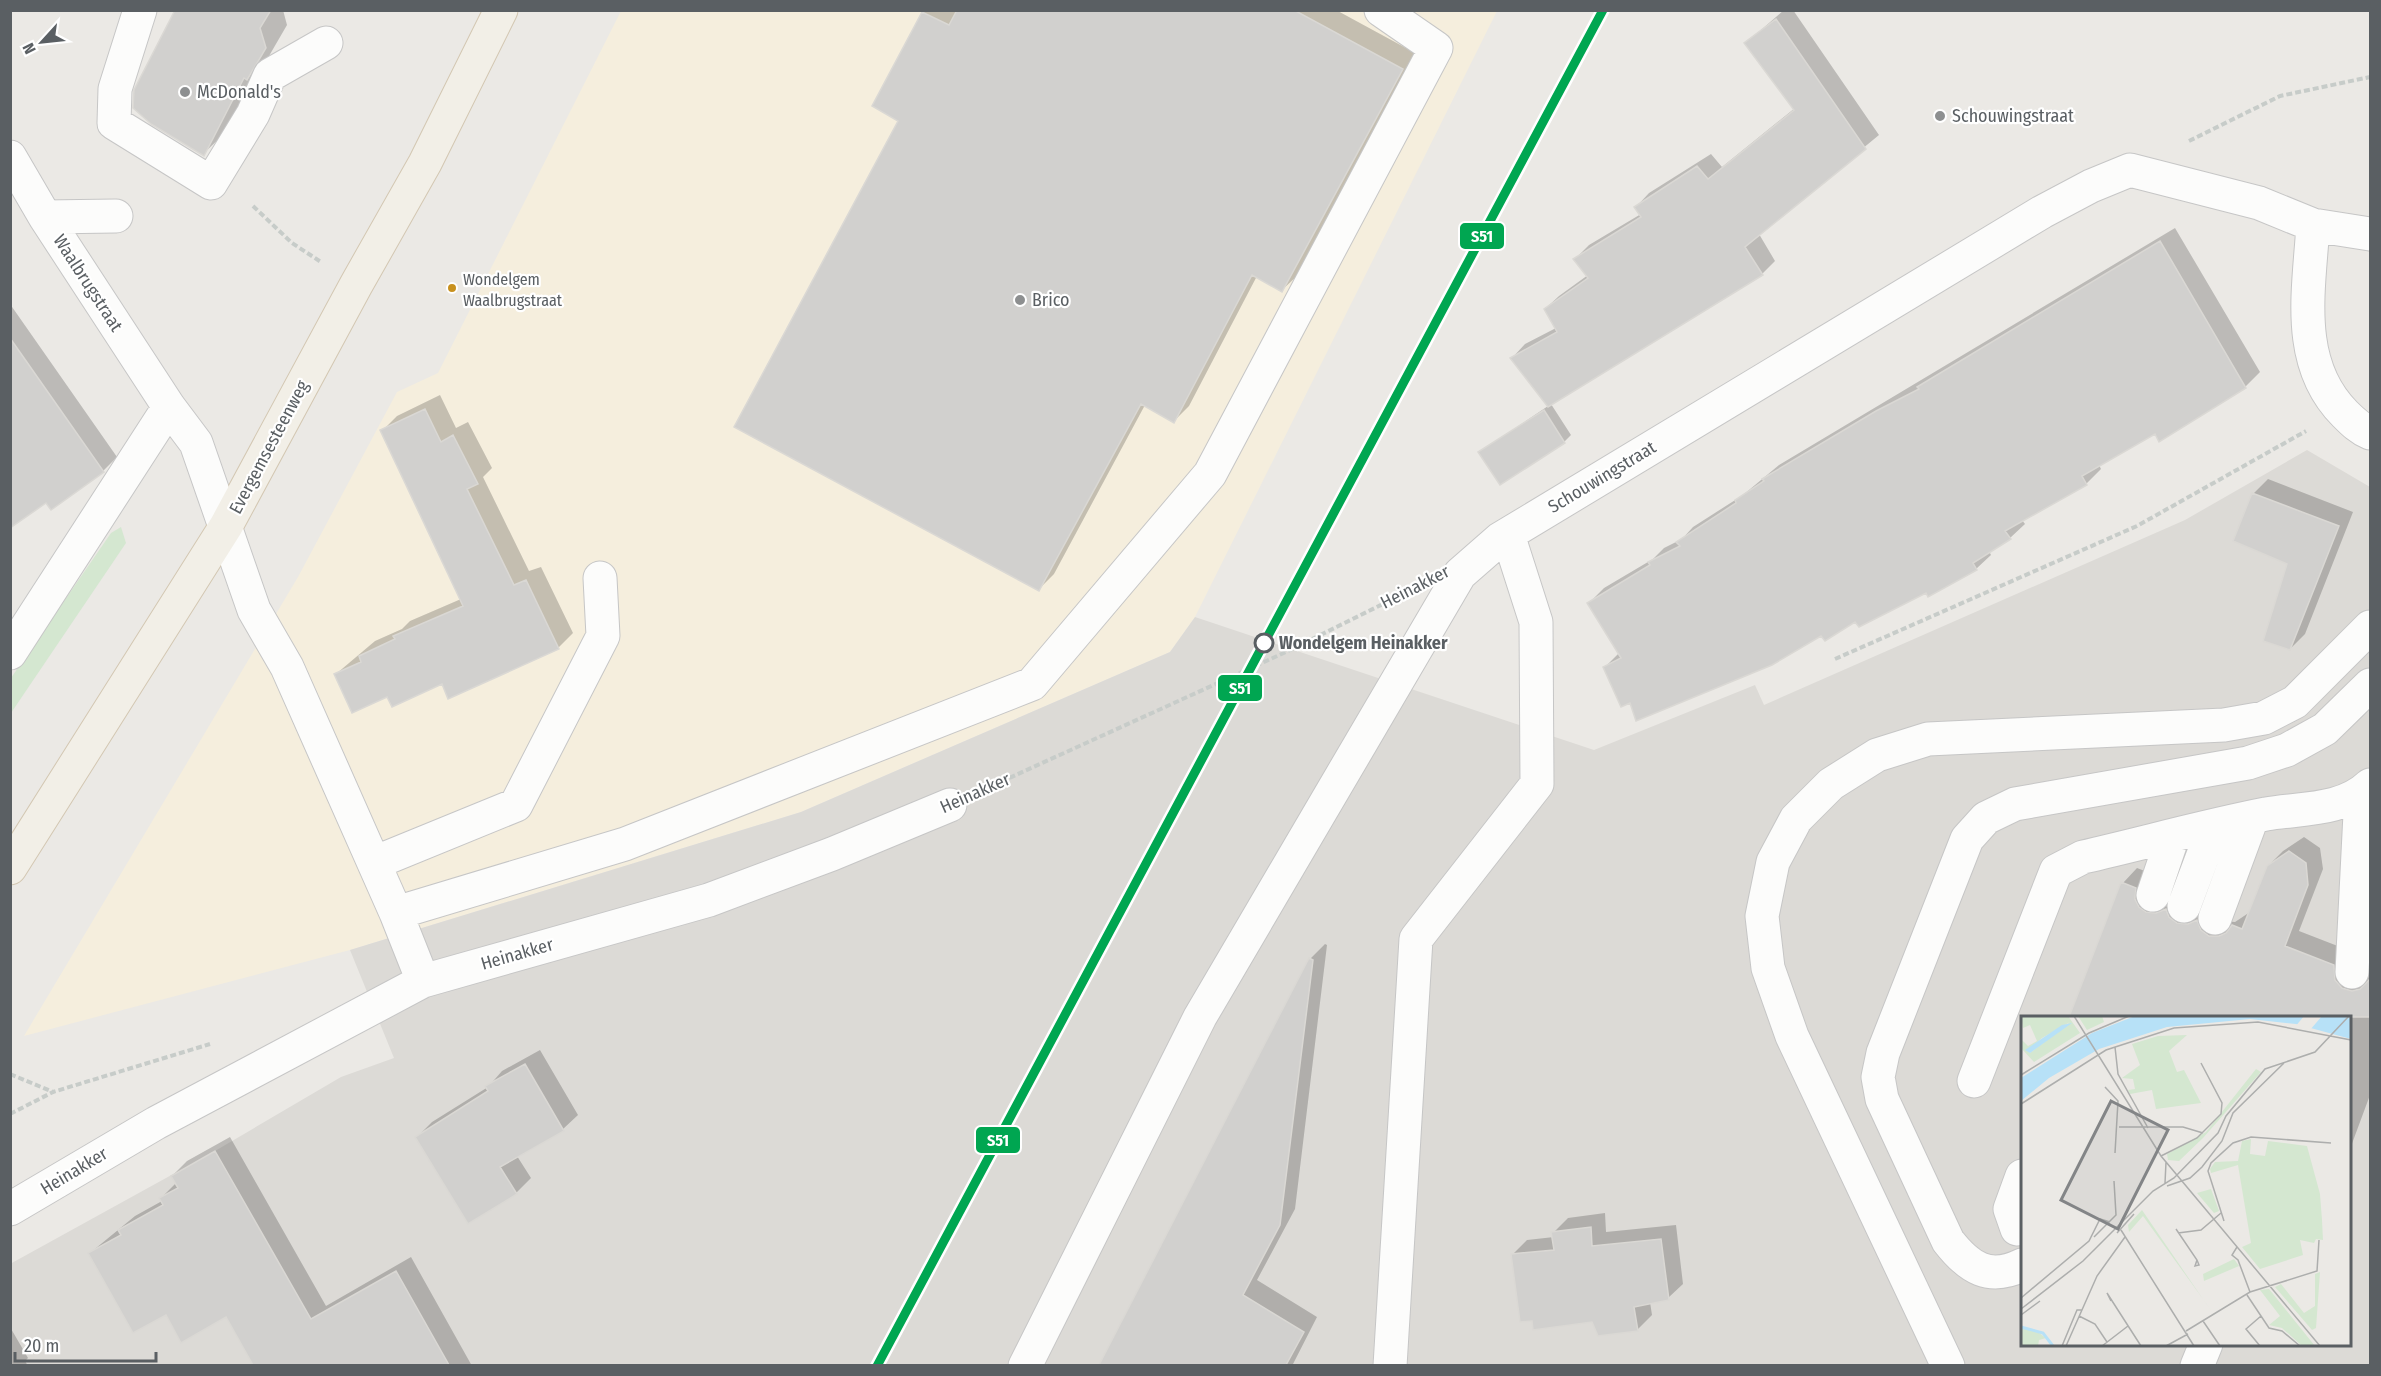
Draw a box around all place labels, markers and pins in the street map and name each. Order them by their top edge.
place label: McDonald's [197,81,281,103]
marker: McDonald's [178,85,192,99]
place label: Schouwingstraat [1952,105,2074,127]
marker: Schouwingstraat [1933,109,1947,123]
place label: Wondelgem Waalbrugstraat [463,270,563,310]
marker: Wondelgem Waalbrugstraat [446,282,458,294]
place label: Brico [1032,289,1070,311]
marker: Brico [1013,293,1027,307]
place label: Wondelgem Heinakker [1279,632,1448,654]
marker: Wondelgem Heinakker [1254,633,1274,653]

